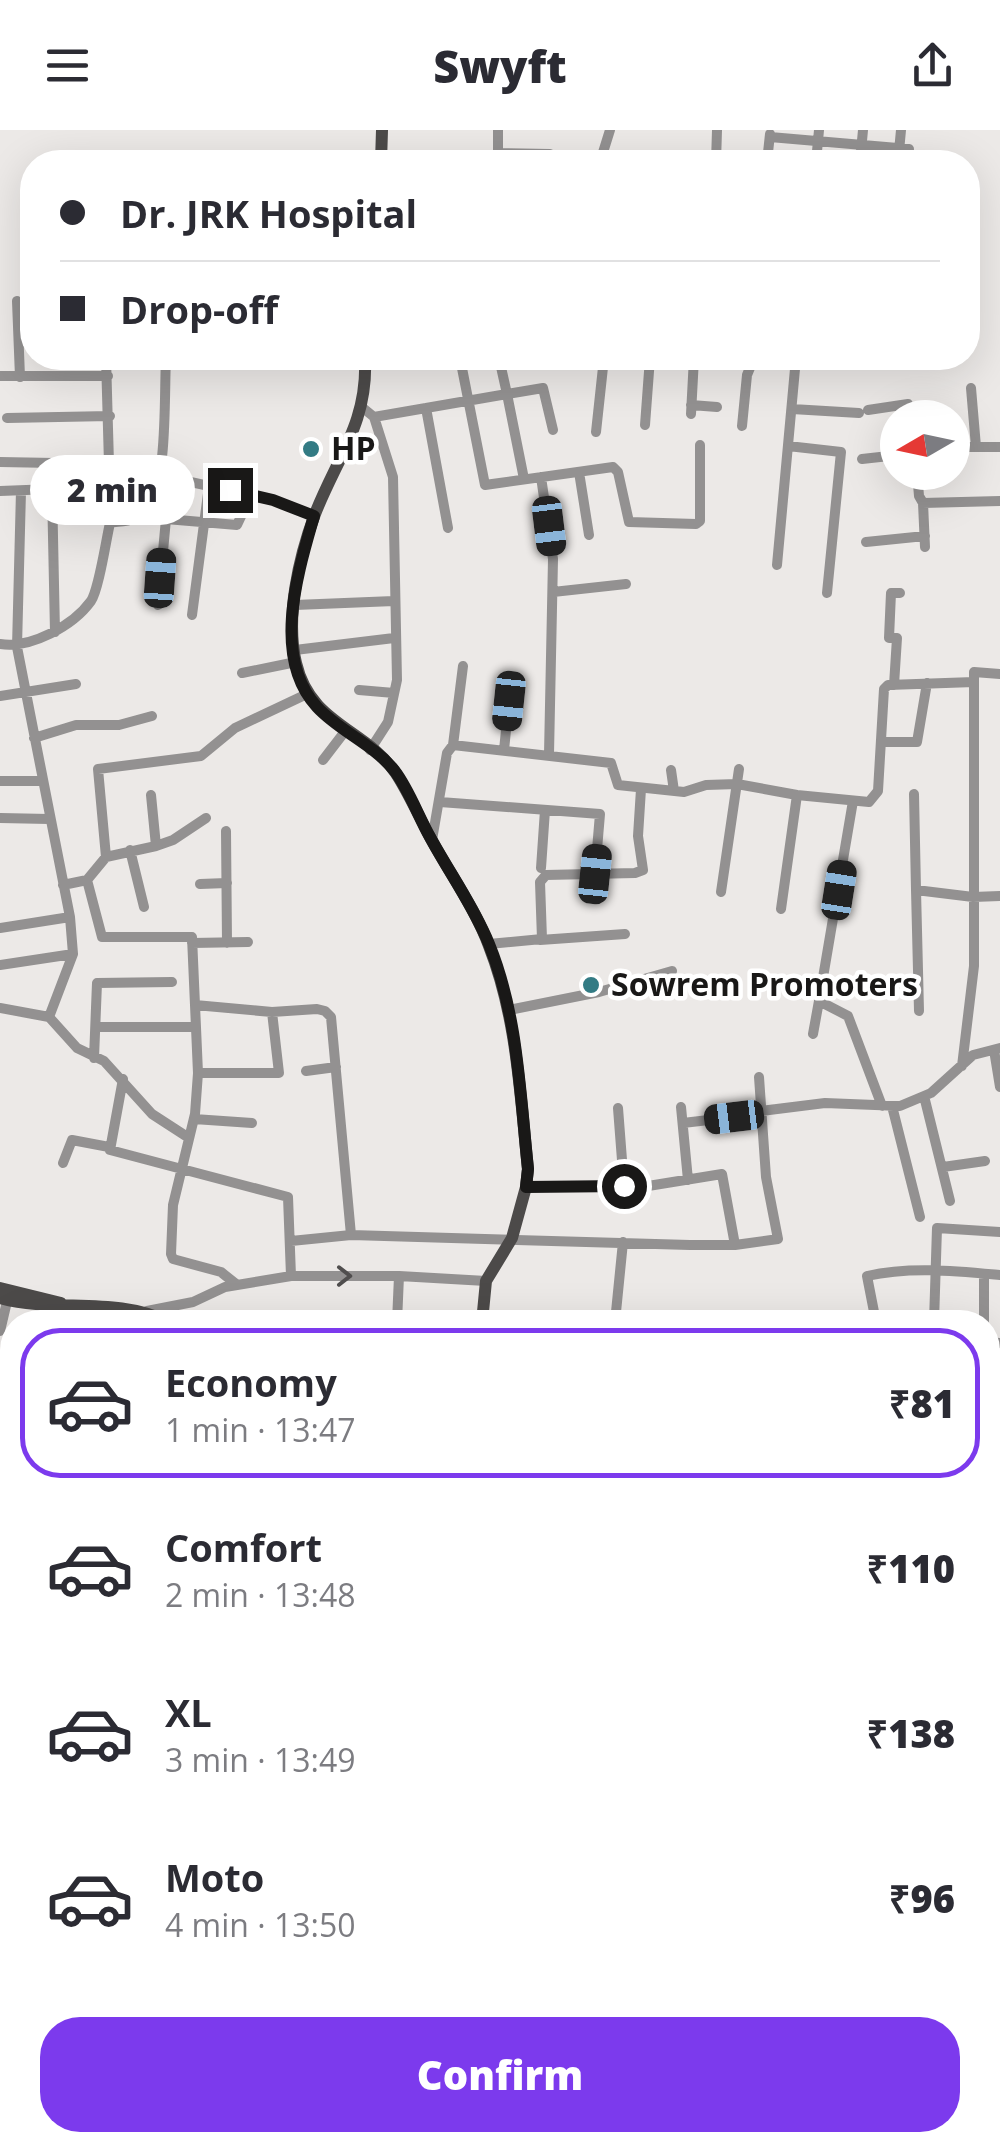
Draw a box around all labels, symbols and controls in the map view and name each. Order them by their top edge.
text: Swyft [433,35,567,96]
icon: menu [40,38,95,93]
icon: share [905,38,960,93]
text: Dr. JRK Hospital [120,187,417,239]
text: Drop-off [120,283,278,335]
north arrow [880,400,970,490]
map controls [880,400,970,490]
place label: HP [331,426,376,469]
marker: HP [300,438,322,460]
callout: 2 min [30,455,195,525]
text: 2 min [67,468,158,511]
route end [208,468,253,513]
car [530,494,568,558]
car [143,547,177,609]
car [491,670,527,732]
car [577,843,613,905]
car [819,858,859,922]
place label: Sowrem Promoters [611,962,918,1005]
marker: Sowrem Promoters [580,974,602,996]
car [702,1098,766,1136]
route start [602,1164,647,1209]
one-way arrow [338,1265,353,1287]
text: Economy [165,1356,337,1408]
icon: car [45,1358,135,1448]
text: ₹81 [889,1377,955,1429]
text: 1 min · 13:47 [165,1408,356,1451]
text: Comfort [165,1521,322,1573]
icon: car [45,1523,135,1613]
text: ₹110 [866,1542,955,1594]
text: 2 min · 13:48 [165,1573,356,1616]
text: XL [165,1686,212,1738]
icon: car [45,1688,135,1778]
text: ₹138 [866,1707,955,1759]
text: 3 min · 13:49 [165,1738,356,1781]
text: Moto [165,1851,264,1903]
icon: car [45,1853,135,1943]
text: ₹96 [889,1872,955,1924]
text: 4 min · 13:50 [165,1903,356,1946]
button: Confirm [40,2017,960,2132]

